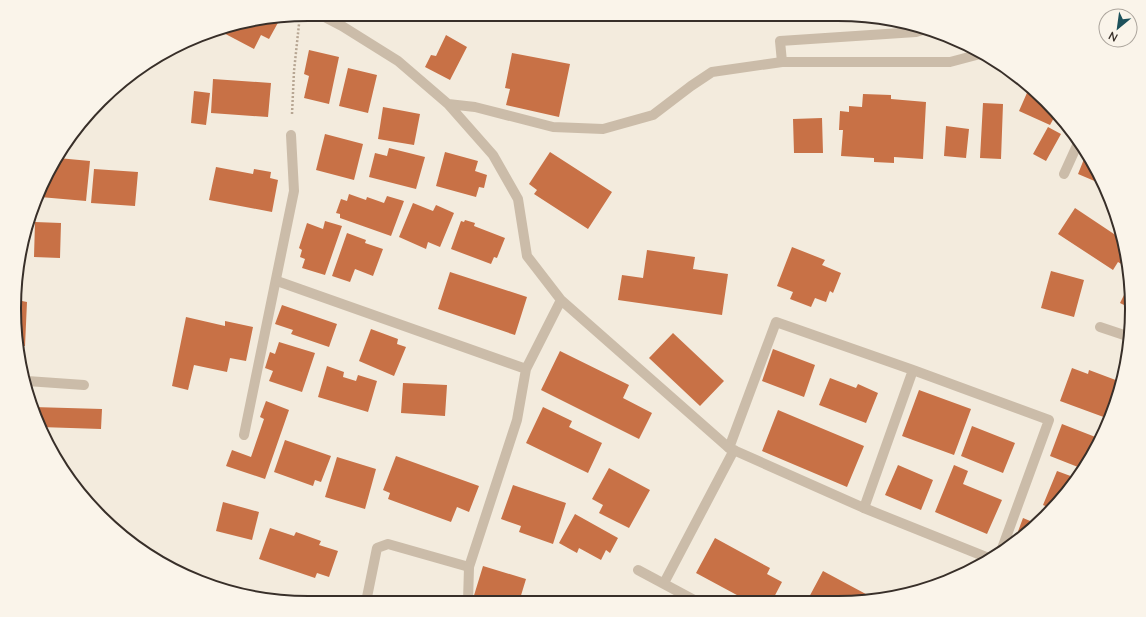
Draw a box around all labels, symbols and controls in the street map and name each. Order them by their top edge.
north arrow [1098,8,1138,48]
text: N [1106,29,1120,45]

